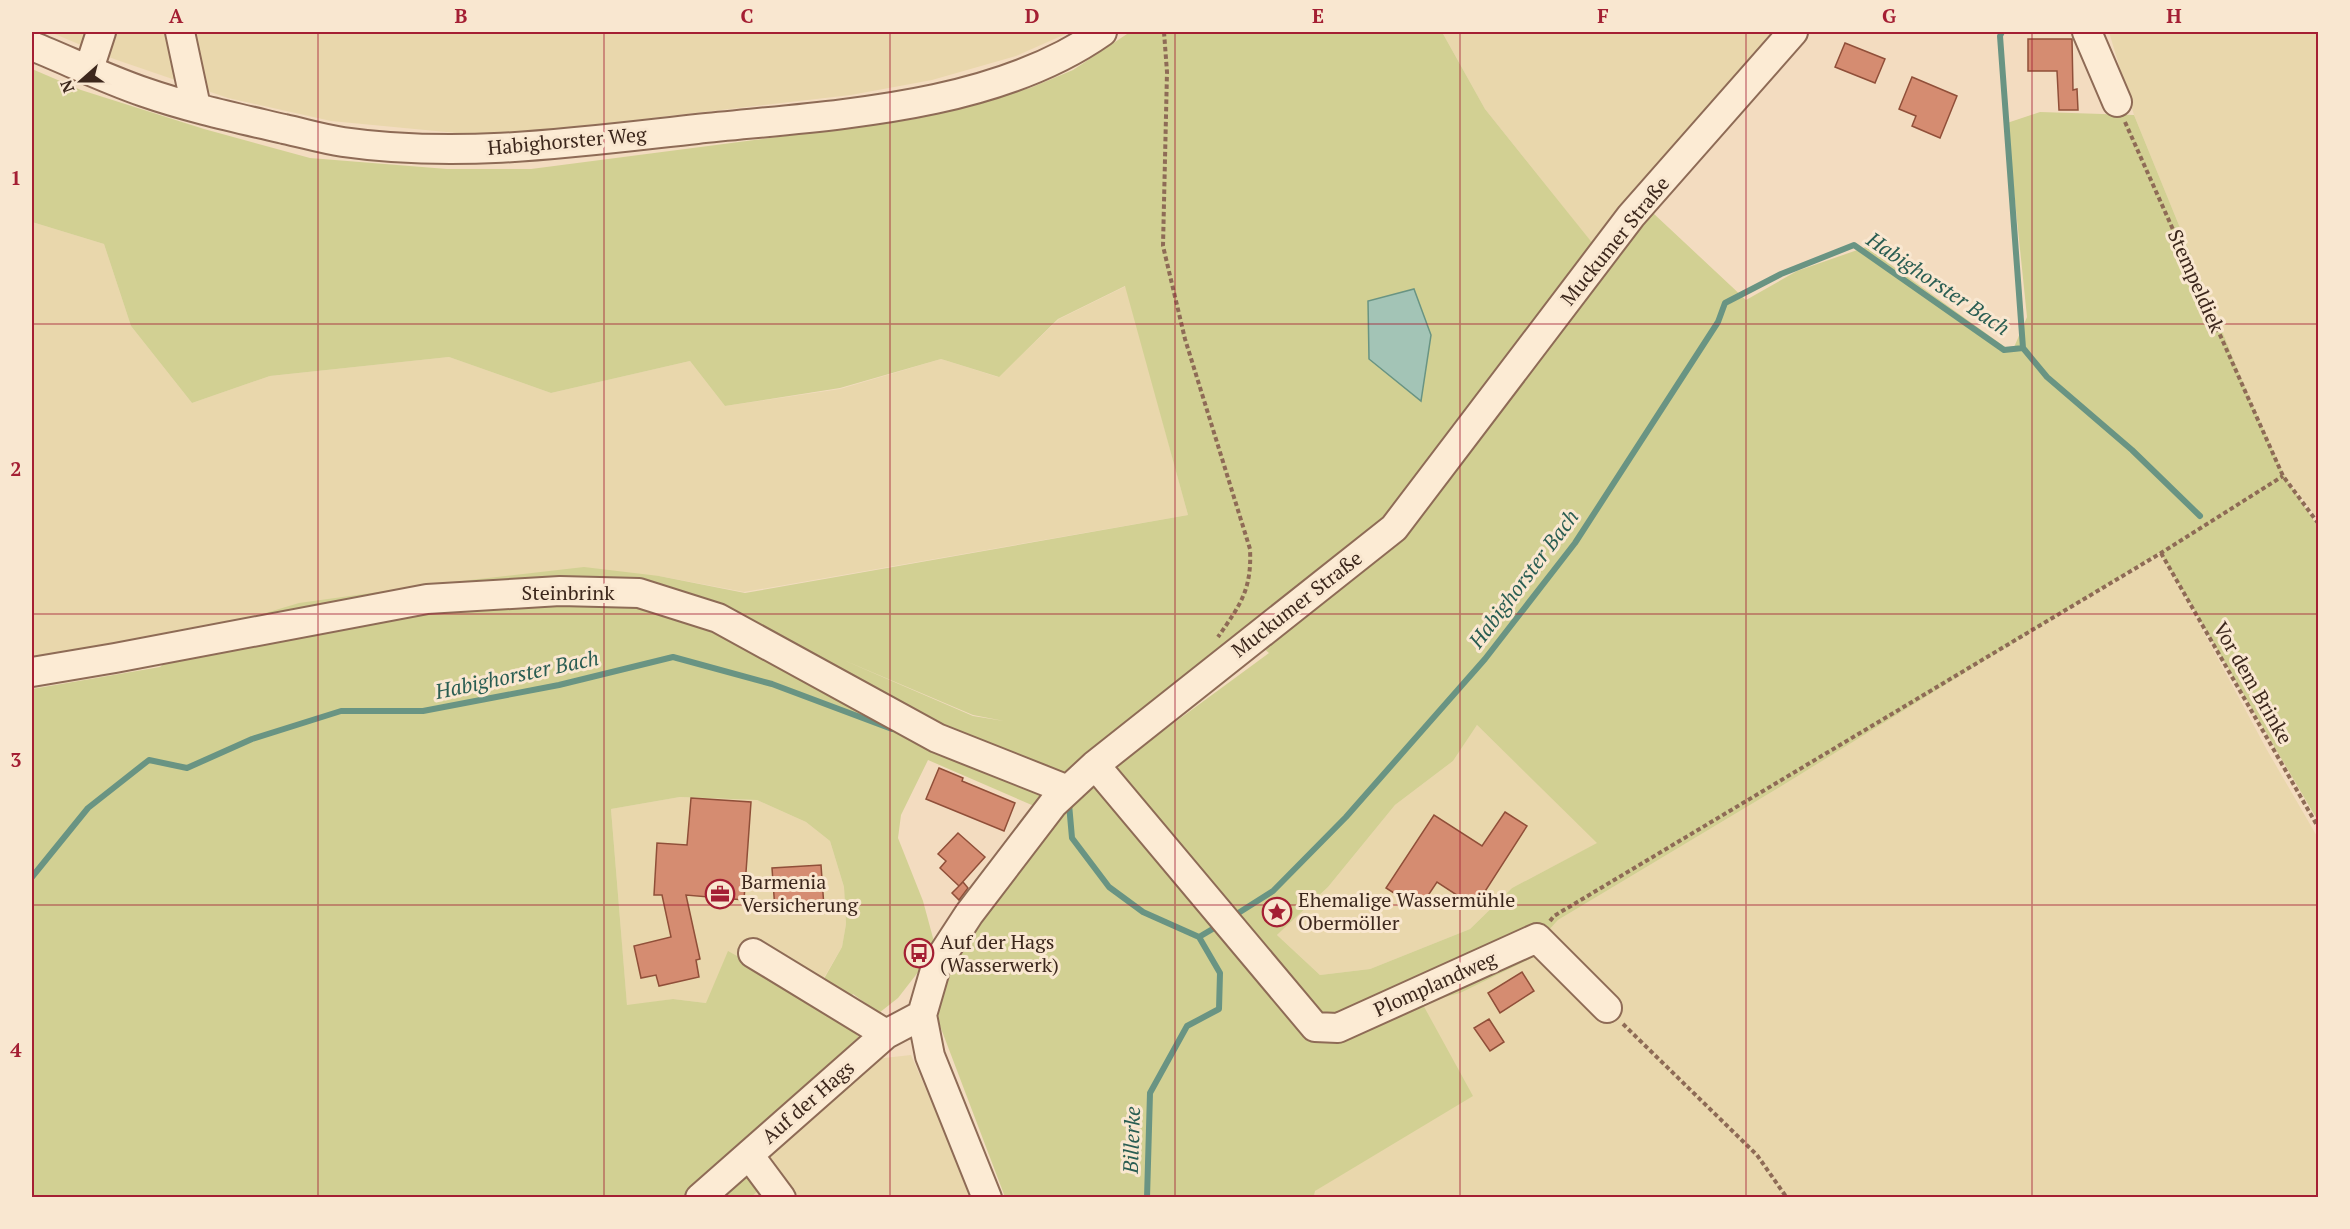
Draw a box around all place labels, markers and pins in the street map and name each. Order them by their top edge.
place label: Barmenia Versicherung [741,868,858,918]
office icon: Barmenia Versicherung [704,878,736,910]
place label: Ehemalige Wassermühle Obermöller [1298,886,1515,936]
place icon: Ehemalige Wassermühle Obermöller [1261,896,1293,928]
place label: Auf der Hags (Wasserwerk) [940,928,1059,978]
bus stop icon: Auf der Hags (Wasserwerk) [903,937,935,969]

